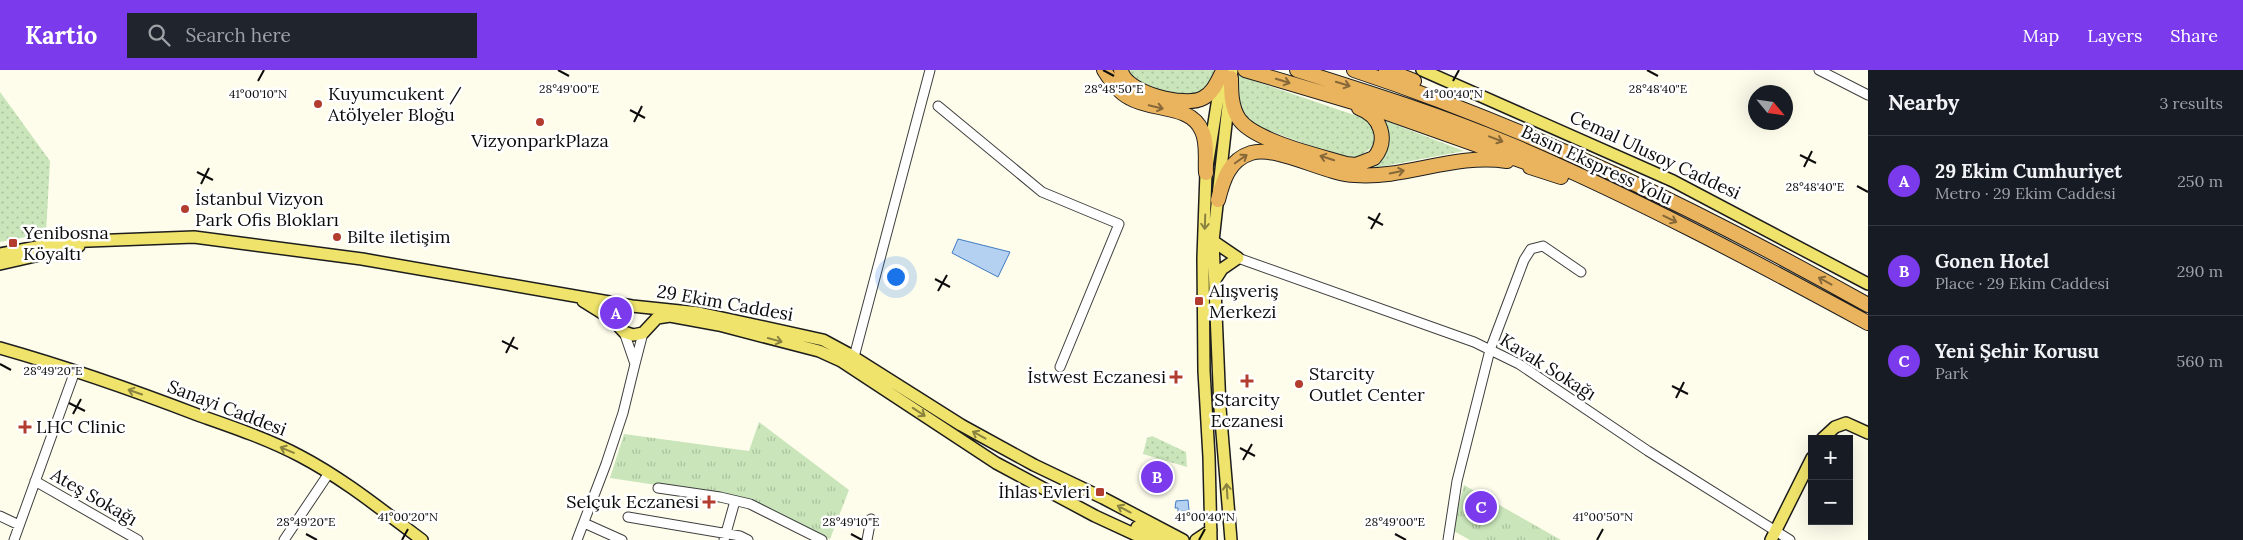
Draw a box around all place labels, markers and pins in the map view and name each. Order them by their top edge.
place label: Kuyumcukent / Atölyeler Bloğu [327,82,462,126]
marker: Kuyumcukent / Atölyeler Bloğu [312,98,324,110]
marker: VizyonparkPlaza [534,116,546,128]
place label: VizyonparkPlaza [470,129,609,152]
place label: İstanbul Vizyon Park Ofis Blokları [195,187,339,231]
marker: İstanbul Vizyon Park Ofis Blokları [179,203,191,215]
place label: Yenibosna Köyaltı [22,221,109,265]
place label: Bilte iletişim [347,225,451,248]
marker: Bilte iletişim [331,231,343,243]
marker: Yenibosna Köyaltı [7,237,19,249]
place label: Alışveriş Merkezi [1208,279,1279,323]
pin: A [600,294,632,332]
marker: Alışveriş Merkezi [1193,295,1205,307]
place label: Starcity Outlet Center [1309,362,1425,406]
place label: İstwest Eczanesi [1027,365,1166,388]
marker: İstwest Eczanesi [1170,371,1182,383]
marker: Starcity Eczanesi [1241,375,1253,387]
marker: Starcity Outlet Center [1293,378,1305,390]
place label: Starcity Eczanesi [1210,388,1284,432]
place label: LHC Clinic [36,415,126,438]
marker: LHC Clinic [18,420,32,434]
pin: B [1141,458,1173,496]
place label: İhlas Evleri [998,480,1090,503]
marker: İhlas Evleri [1094,486,1106,498]
pin: C [1465,488,1497,526]
place label: Selçuk Eczanesi [566,490,699,513]
marker: Selçuk Eczanesi [703,496,715,508]

